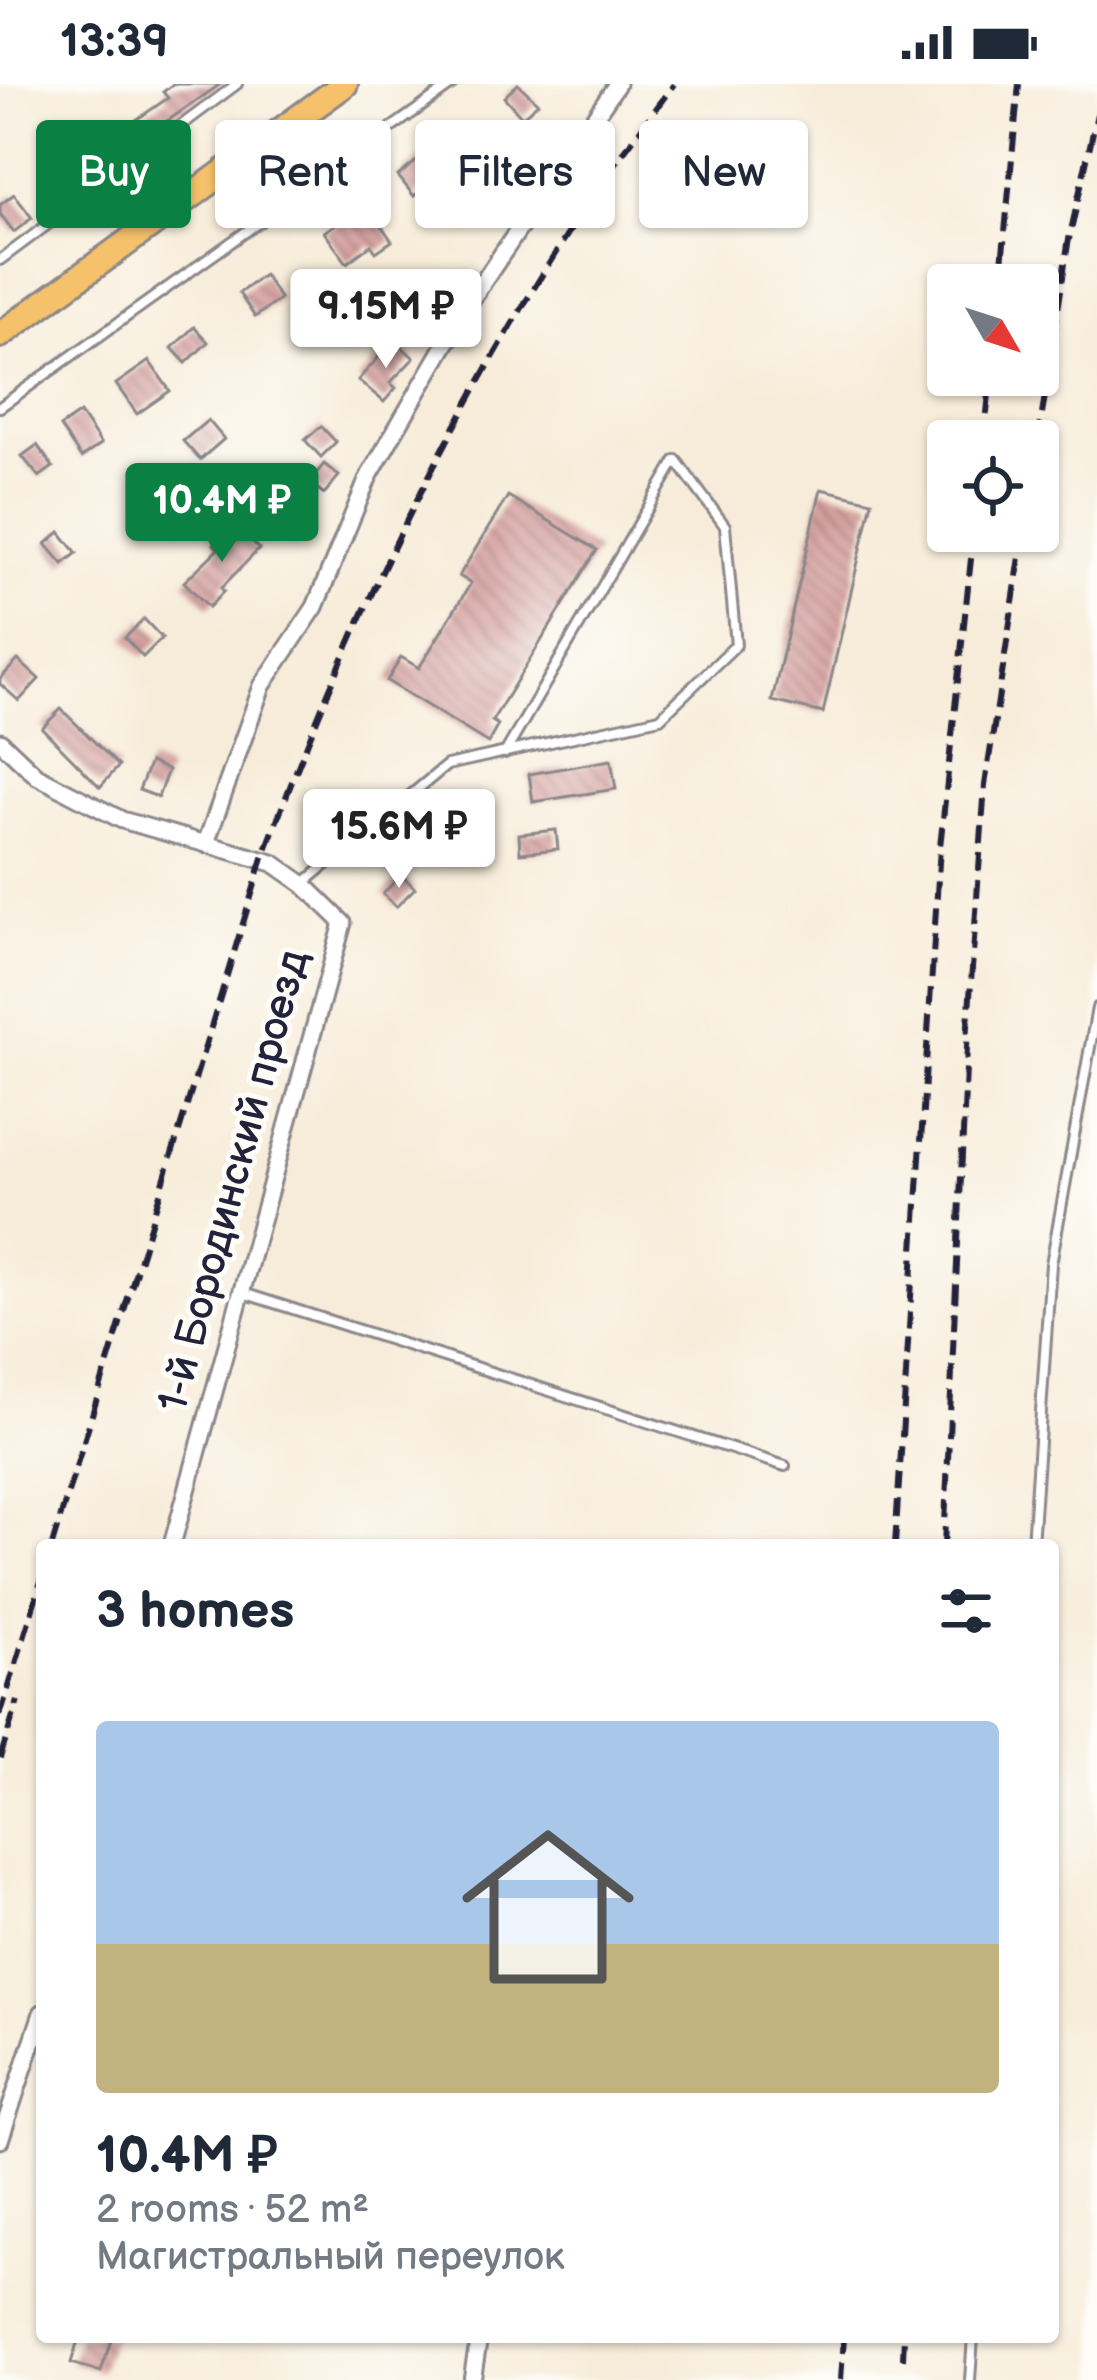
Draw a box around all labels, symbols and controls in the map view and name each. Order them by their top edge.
text: 13:39 [60,15,169,70]
chip: Buy [36,120,191,228]
chip: Rent [215,120,391,228]
chip: Filters [415,120,615,228]
chip: New [639,120,808,228]
north arrow [927,264,1059,396]
map controls [927,264,1059,552]
pin: 9.15M ₽ [275,269,497,371]
text: 9.15M ₽ [317,284,455,331]
button: locate [927,420,1059,552]
pin: 10.4M ₽ [111,463,333,565]
text: 10.4M ₽ [152,478,292,525]
pin: 15.6M ₽ [288,789,510,891]
text: 15.6M ₽ [330,804,468,851]
street label: 1-й Бородинский проезд [148,945,320,1417]
icon: filters [933,1578,999,1644]
text: 3 homes [96,1581,294,1642]
icon: home [440,1799,656,2015]
text: 10.4M ₽ [96,2126,278,2187]
text: 2 rooms · 52 m² [96,2187,369,2234]
text: Магистральный переулок [96,2234,565,2281]

